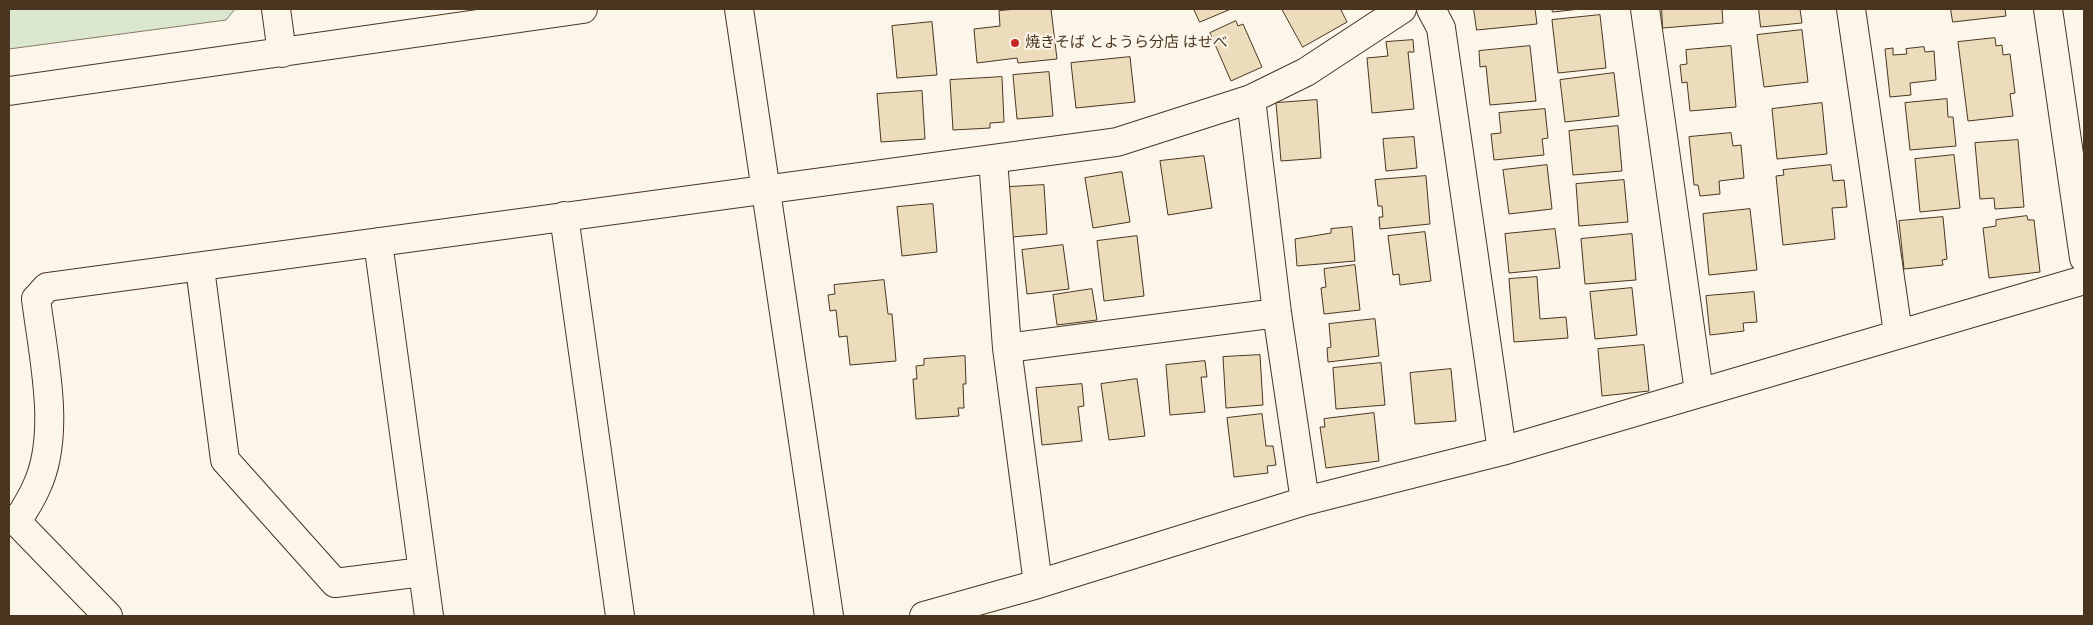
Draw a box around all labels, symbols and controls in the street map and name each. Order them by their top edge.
place label: 焼きそば とようら分店 はせべ [1025,34,1228,52]
marker: 焼きそば とようら分店 はせべ [1009,37,1021,49]

